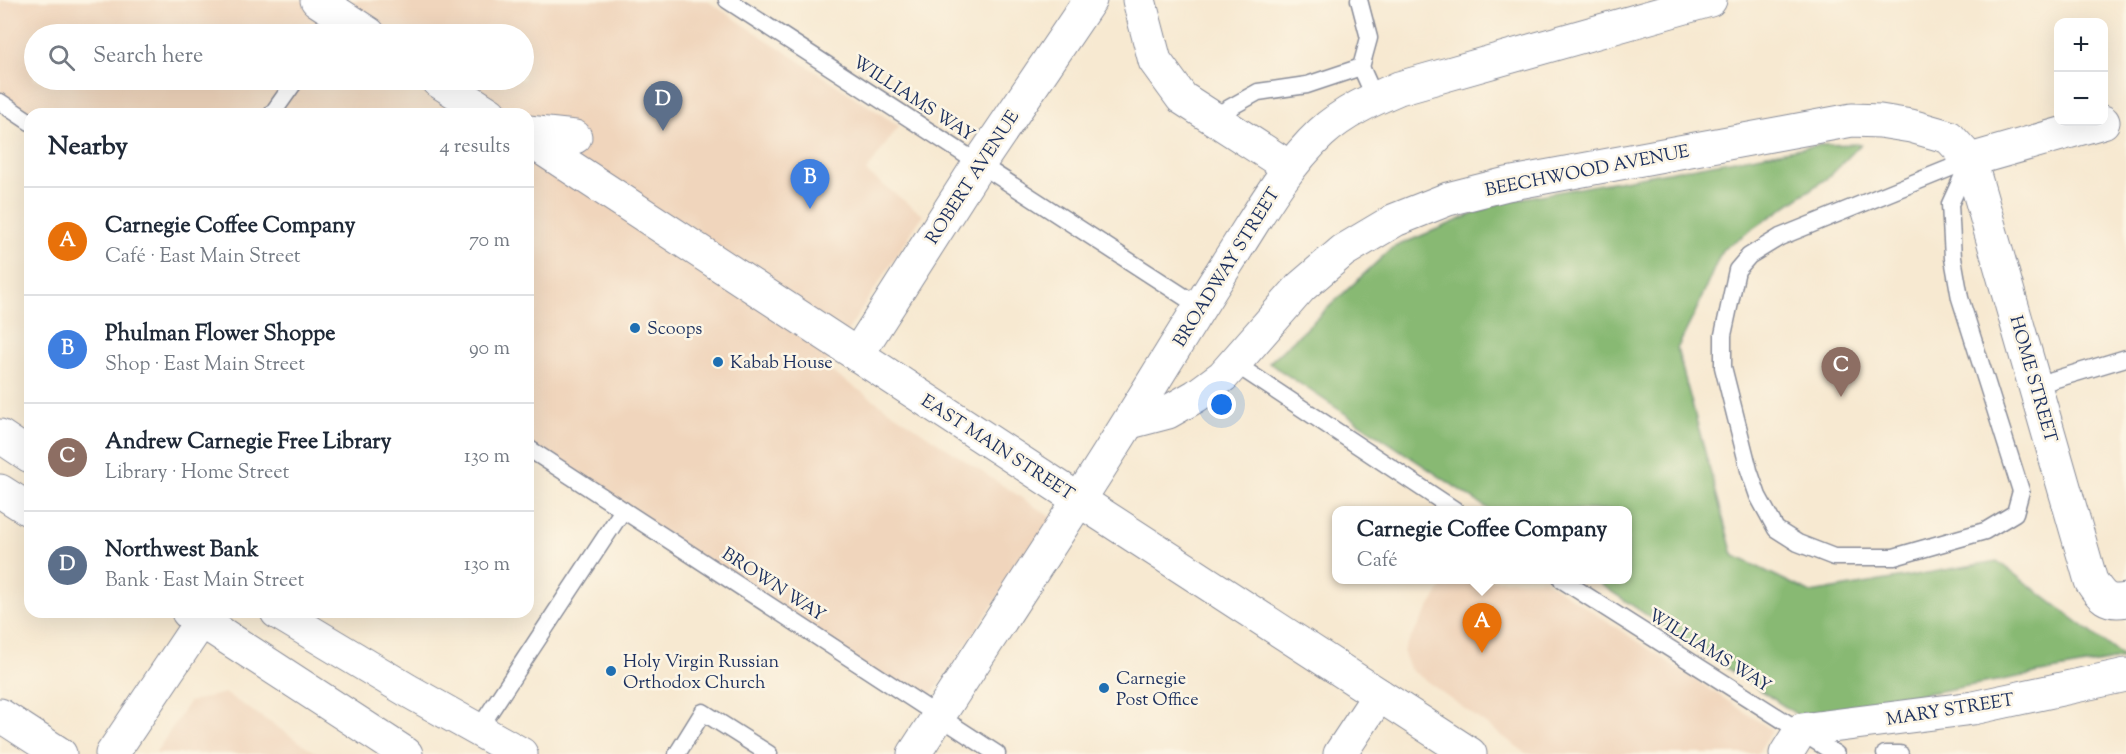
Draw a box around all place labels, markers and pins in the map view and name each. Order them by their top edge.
pin: D [644,82,682,131]
pin: B [790,160,830,209]
place label: Scoops [647,317,702,343]
marker: Scoops [628,321,642,335]
pin: C [1822,348,1860,397]
place label: Kabab House [730,351,833,377]
marker: Kabab House [711,355,725,369]
pin: A [1462,604,1502,653]
place label: Holy Virgin Russian Orthodox Church [623,650,780,697]
marker: Holy Virgin Russian Orthodox Church [604,664,618,678]
place label: Carnegie Post Office [1116,667,1199,714]
marker: Carnegie Post Office [1097,681,1111,695]

